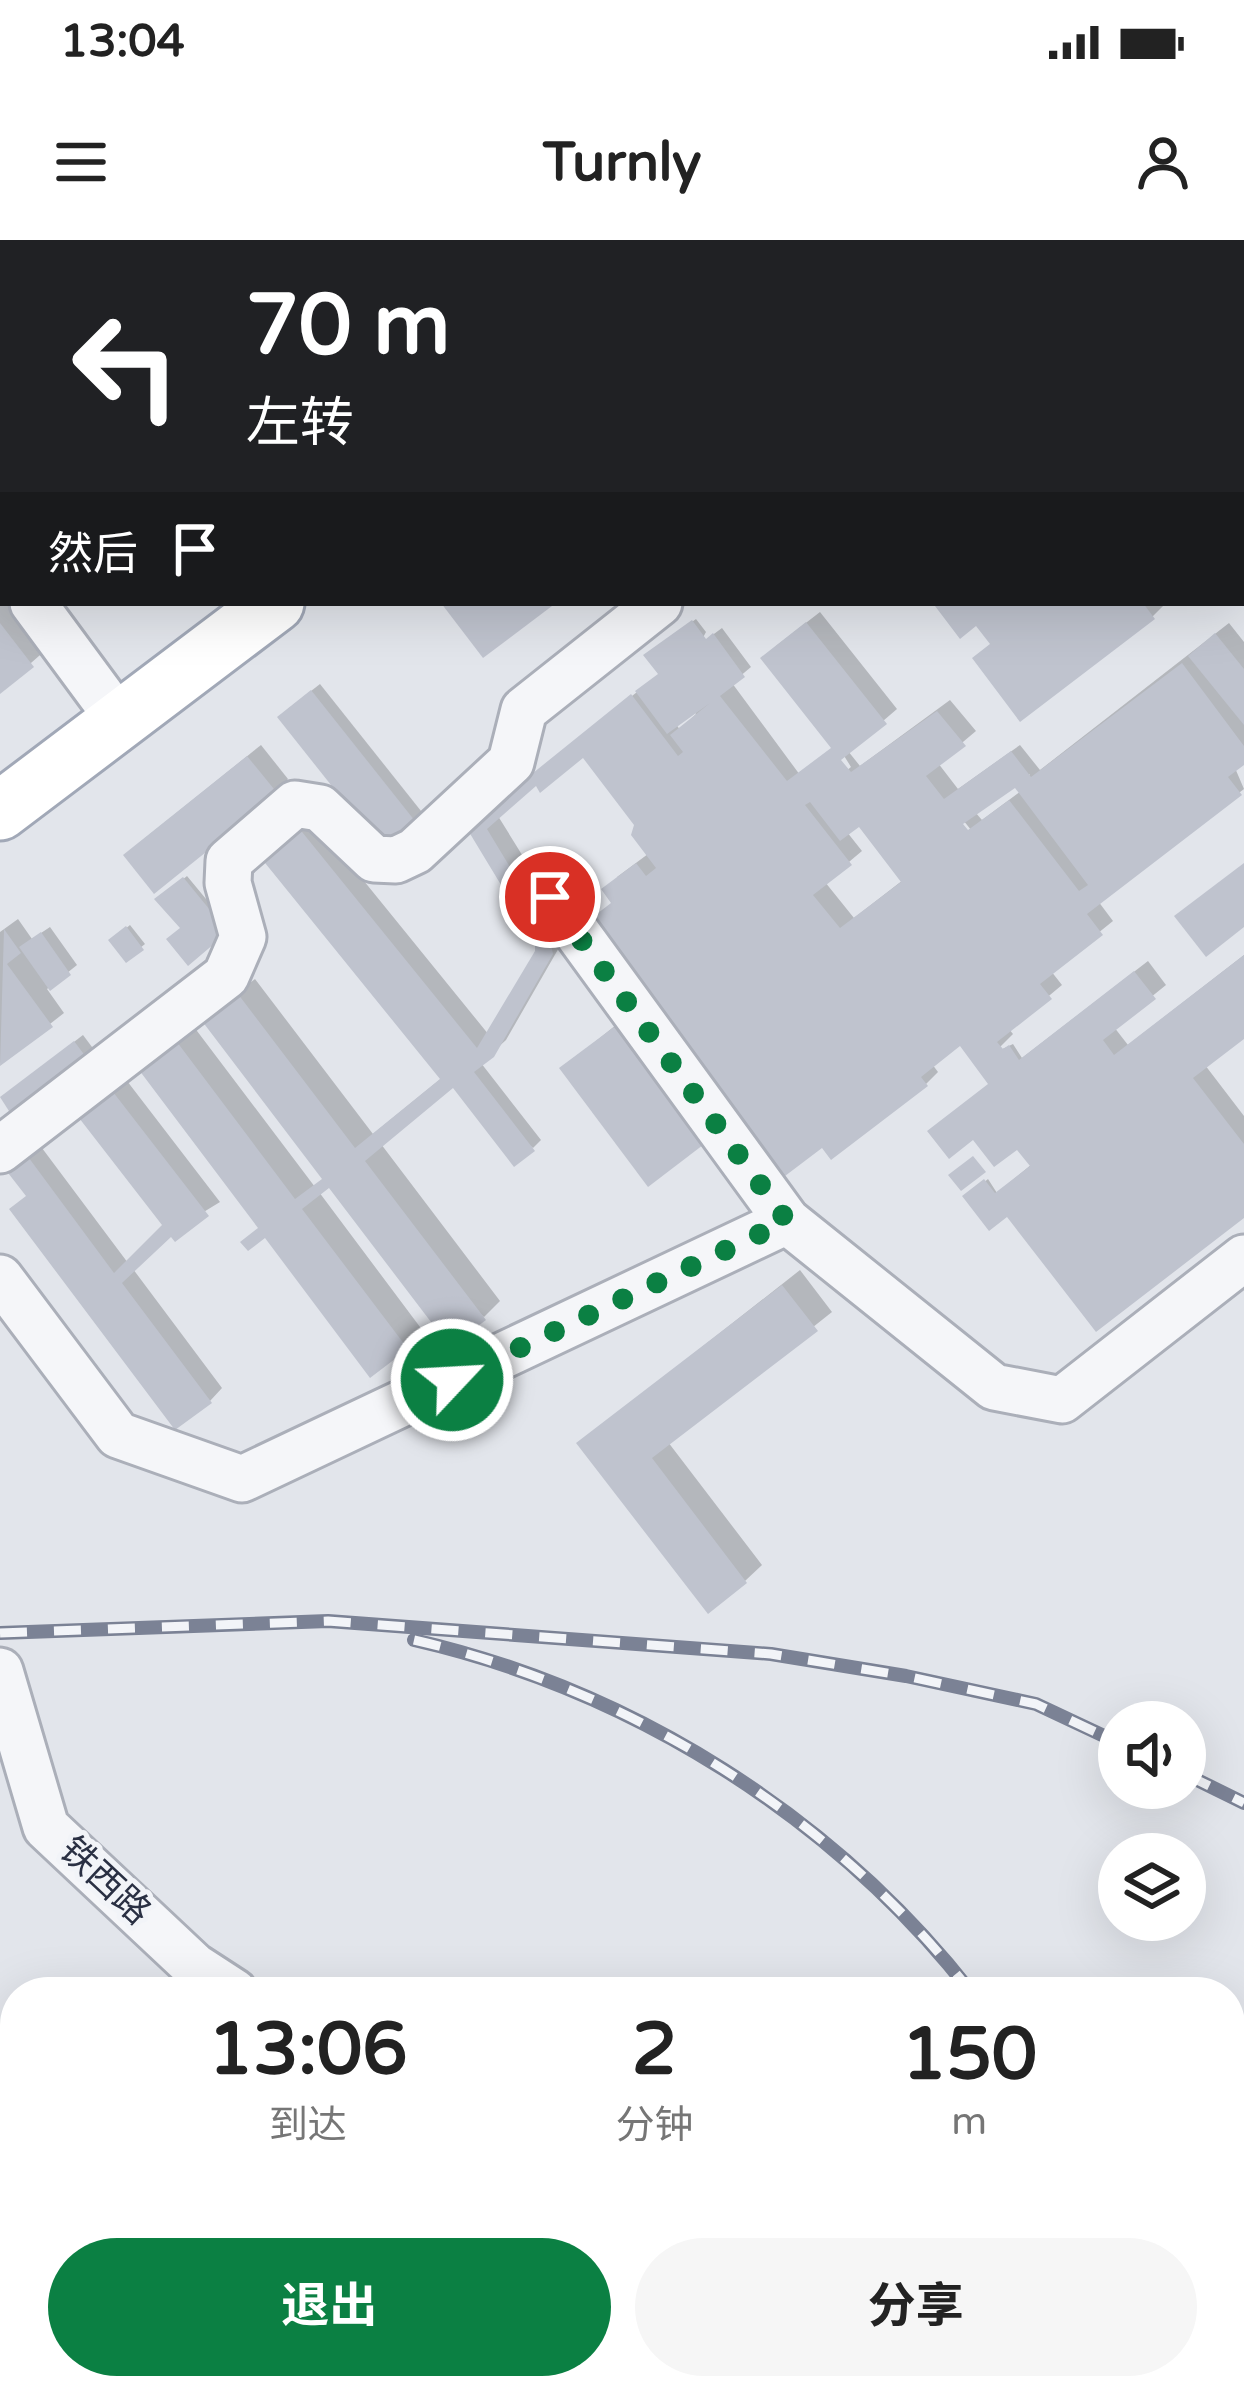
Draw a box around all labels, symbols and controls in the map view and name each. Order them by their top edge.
text: 13:04 [60,15,185,69]
icon: menu [48,129,114,195]
icon: person [1130,129,1196,195]
text: Turnly [543,130,701,195]
text: 70 m [246,276,450,377]
icon: left [48,288,204,444]
text: 左转 [246,391,354,456]
icon: arrive [162,516,228,582]
text: 然后 [48,528,138,582]
pin [499,846,601,948]
icon: arrive [517,864,583,930]
position arrow [389,1317,515,1443]
map controls [1098,1701,1206,1941]
button: sound [1098,1701,1206,1809]
street label: 铁西路 [51,1828,159,1934]
button: layers [1098,1833,1206,1941]
text: 13:06 [208,2007,408,2094]
text: 2 [632,2007,677,2094]
text: 150 [901,2012,1037,2099]
text: m [951,2098,987,2145]
text: 到达 [269,2102,347,2149]
text: 分钟 [615,2102,693,2149]
button: 退出 [48,2238,611,2376]
button: 分享 [635,2238,1197,2376]

